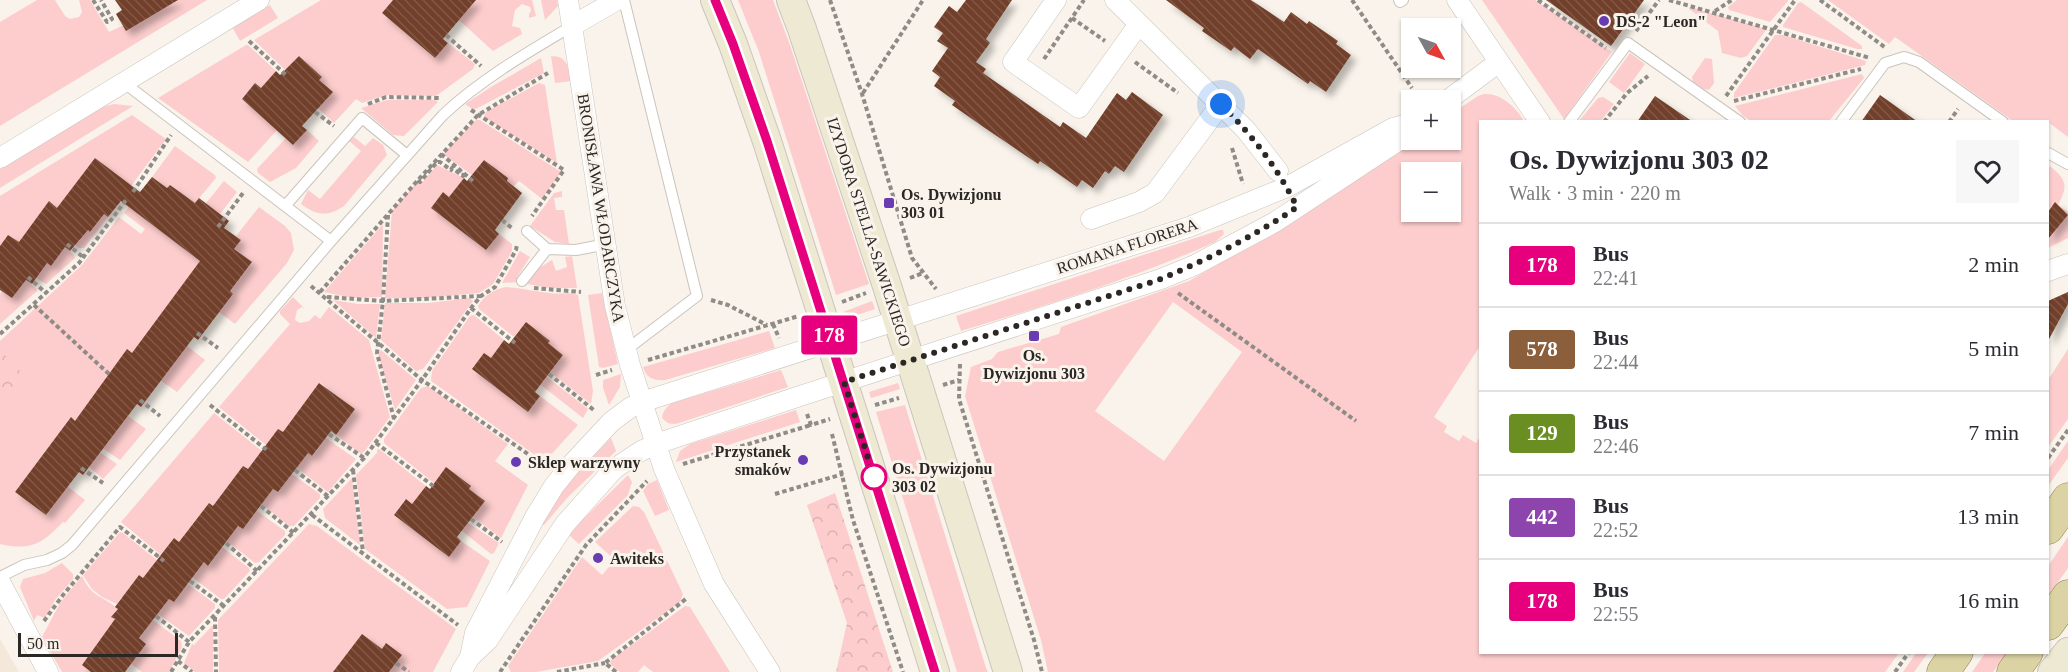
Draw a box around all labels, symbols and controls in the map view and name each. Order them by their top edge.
place label: DS-2 "Leon" [1616,13,1706,30]
marker: DS-2 "Leon" [1597,14,1611,28]
north arrow [1401,18,1461,78]
map controls [1401,18,1461,222]
your location [1206,89,1236,119]
button: + [1401,90,1461,150]
street label: BRONISŁAWA WŁODARCZYKA [574,92,628,324]
street label: IZYDORA STELLA-SAWICKIEGO [824,115,914,349]
button: heart [1956,140,2019,203]
text: Os. Dywizjonu 303 02 [1509,144,1769,175]
button: − [1401,162,1461,222]
text: Walk · 3 min · 220 m [1509,182,1681,204]
place label: Os. Dywizjonu 303 01 [901,186,1002,221]
marker: Os. Dywizjonu 303 01 [882,196,896,210]
street label: ROMANA FLORERA [1054,215,1200,277]
text: Bus [1593,241,1628,266]
text: 2 min [1968,252,2019,277]
text: 178 [1526,253,1558,277]
text: 22:41 [1593,267,1639,289]
line badge: 178 [794,316,864,354]
text: 178 [813,323,845,347]
text: Bus [1593,325,1628,350]
marker: Os. Dywizjonu 303 [1027,329,1041,343]
text: 5 min [1968,336,2019,361]
text: 578 [1526,337,1558,361]
place label: Os. Dywizjonu 303 [983,347,1085,383]
text: 22:44 [1593,351,1639,373]
text: Bus [1593,409,1628,434]
text: 7 min [1968,420,2019,445]
text: 129 [1526,421,1558,445]
text: 22:46 [1593,435,1639,457]
place label: Przystanek smaków [715,443,791,478]
marker: Przystanek smaków [796,453,810,467]
place label: Sklep warzywny [528,454,640,472]
marker: Sklep warzywny [509,455,523,469]
place label: Os. Dywizjonu 303 02 [892,460,993,495]
marker: Os. Dywizjonu 303 02 [861,464,887,490]
text: Bus [1593,493,1628,518]
text: 13 min [1957,504,2019,529]
text: 442 [1526,505,1558,529]
text: 22:52 [1593,519,1639,541]
place label: Awiteks [610,550,664,567]
marker: Awiteks [591,551,605,565]
text: Bus [1593,577,1628,602]
text: 16 min [1957,588,2019,613]
text: 178 [1526,589,1558,613]
text: 22:55 [1593,603,1639,625]
scale bar [18,630,178,658]
text: 50 m [27,635,59,652]

